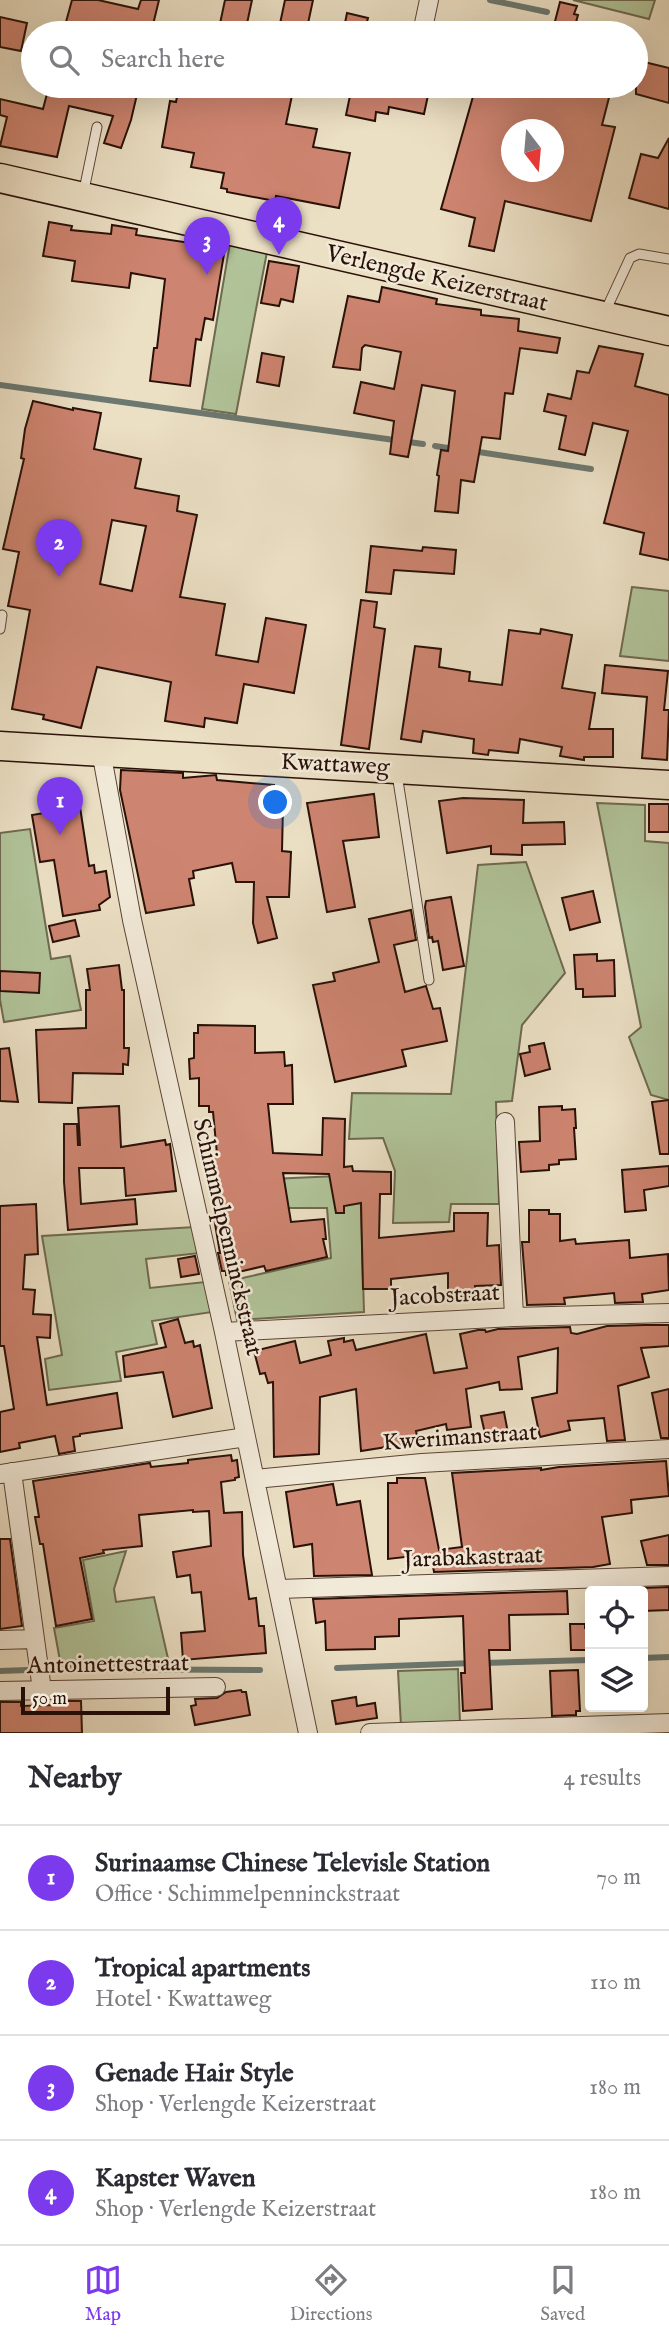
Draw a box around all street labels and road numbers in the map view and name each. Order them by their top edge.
street label: Verlengde Keizerstraat [322,238,551,320]
street label: Kwattaweg [280,747,391,783]
street label: Schimmelpenninckstraat [185,1115,269,1359]
street label: Jacobstraat [386,1278,501,1315]
street label: Kwerimanstraat [382,1417,538,1459]
street label: Jarabakastraat [400,1540,543,1576]
street label: Antoinettestraat [26,1648,189,1682]

